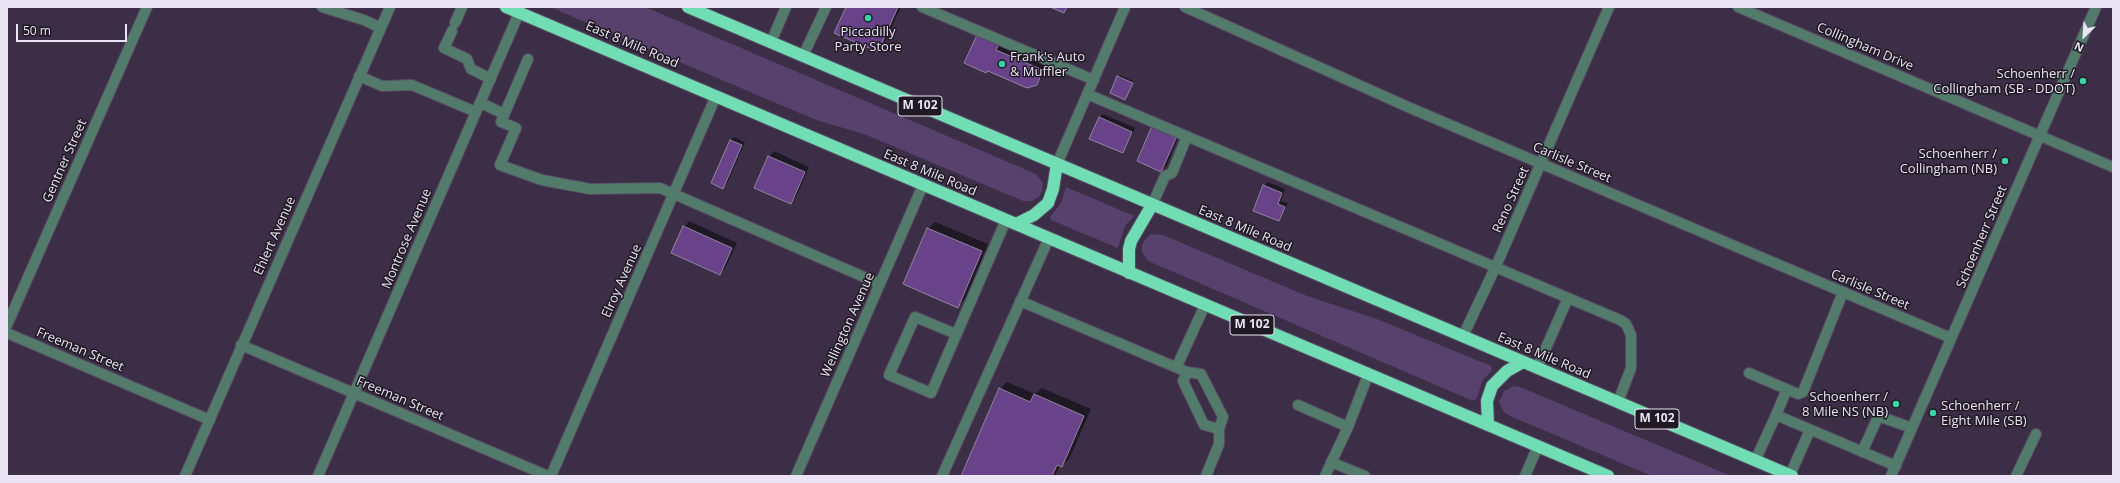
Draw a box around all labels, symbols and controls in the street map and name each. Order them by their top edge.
marker: Piccadilly Party Store [863,13,873,23]
scale bar [18,16,129,42]
north arrow [2064,16,2104,56]
street label: East 8 Mile Road [583,18,681,72]
street label: Collingham Drive [1814,20,1916,74]
text: 50 m [23,22,51,39]
place label: Piccadilly Party Store [834,24,902,55]
text: N [2071,39,2086,56]
place label: Frank's Auto & Muffler [1010,49,1085,80]
marker: Frank's Auto & Muffler [997,59,1007,69]
place label: Schoenherr / Collingham (SB - DDOT) [1933,66,2075,97]
marker: Schoenherr / Collingham (SB - DDOT) [2078,76,2088,86]
road number: M 102 [898,96,942,116]
street label: Gentner Street [40,117,90,205]
street label: Carlisle Street [1530,139,1614,187]
street label: East 8 Mile Road [881,146,979,200]
place label: Schoenherr / Collingham (NB) [1900,146,1997,177]
marker: Schoenherr / Collingham (NB) [2000,156,2010,166]
street label: Reno Street [1489,164,1533,236]
street label: Schoenherr Street [1953,183,2011,291]
street label: Montrose Avenue [379,187,435,291]
street label: Ehlert Avenue [251,194,299,278]
street label: East 8 Mile Road [1196,202,1294,256]
street label: Elroy Avenue [599,242,645,320]
street label: Carlisle Street [1828,266,1912,314]
street label: Wellington Avenue [818,270,878,380]
road number: M 102 [1230,315,1274,335]
street label: Freeman Street [34,325,126,375]
street label: East 8 Mile Road [1495,329,1593,383]
street label: Freeman Street [354,374,446,424]
place label: Schoenherr / 8 Mile NS (NB) [1802,389,1888,420]
place label: Schoenherr / Eight Mile (SB) [1941,398,2027,429]
marker: Schoenherr / 8 Mile NS (NB) [1891,399,1901,409]
marker: Schoenherr / Eight Mile (SB) [1928,408,1938,418]
road number: M 102 [1635,409,1679,429]

